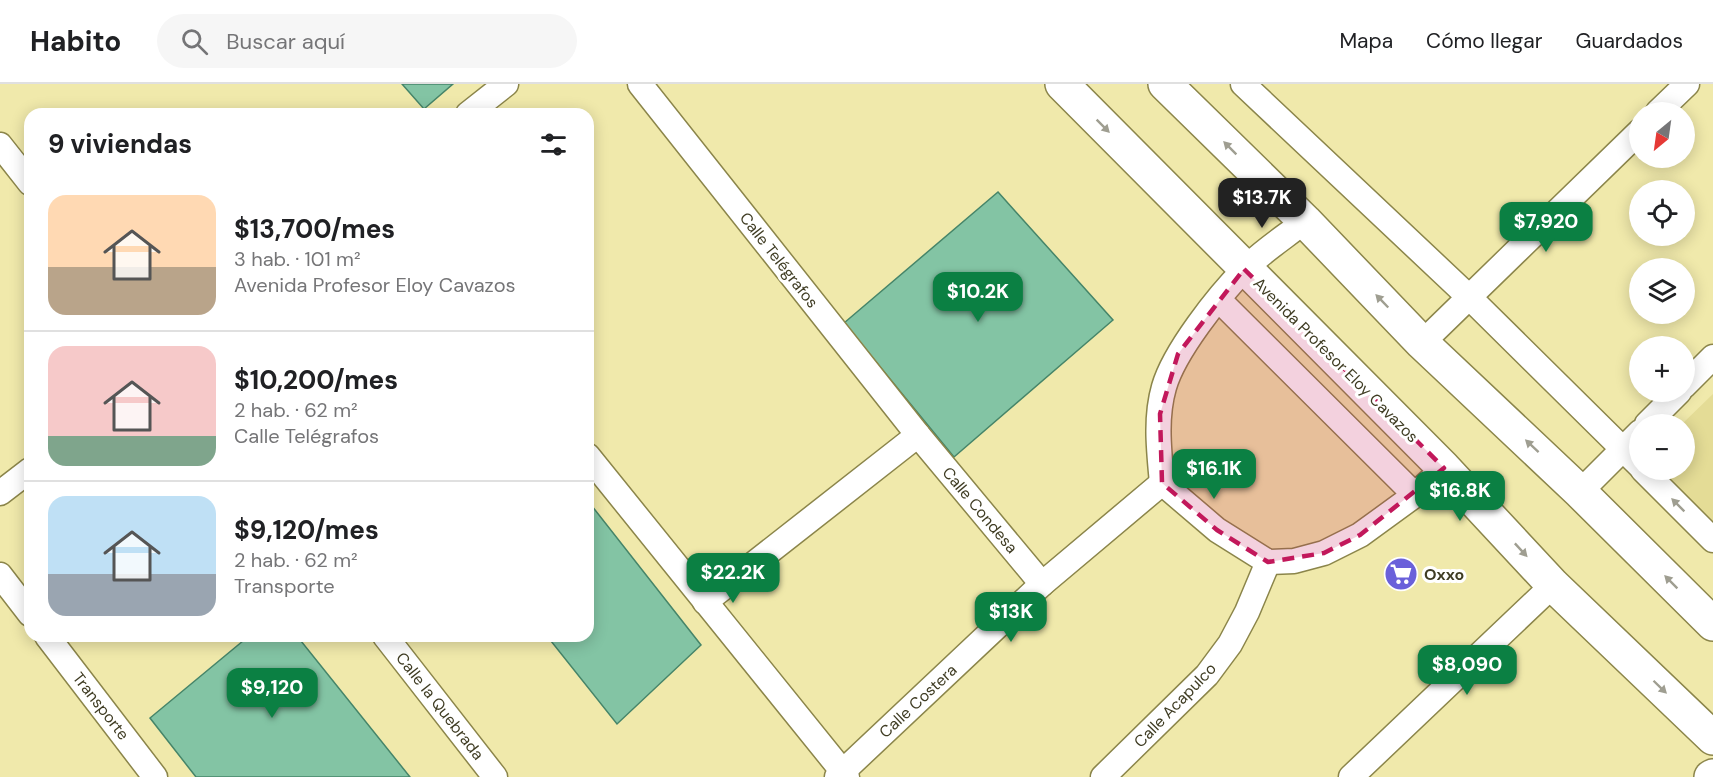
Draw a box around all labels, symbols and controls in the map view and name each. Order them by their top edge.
search box [157,14,577,68]
text: Habito [30,23,121,60]
icon: search [178,25,211,58]
text: Buscar aquí [226,27,345,56]
text: Mapa [1339,27,1393,55]
text: Cómo llegar [1426,27,1543,55]
text: Guardados [1576,27,1683,55]
north arrow [1629,102,1695,168]
map controls [1629,102,1695,480]
one-way arrow [1095,118,1109,132]
text: 9 viviendas [48,127,192,161]
icon: filters [537,128,570,161]
one-way arrow [1223,140,1237,155]
pin: $13.7K [1213,178,1311,229]
button: locate [1629,180,1695,246]
text: $13.7K [1232,184,1292,210]
pin: $7,920 [1497,202,1595,253]
street label: Calle Telégrafos [735,208,823,312]
text: $7,920 [1514,208,1578,234]
text: $13,700/mes [234,212,395,246]
icon: home [96,219,168,291]
text: 3 hab. · 101 m² [234,246,361,272]
button: layers [1629,258,1695,324]
text: Avenida Profesor Eloy Cavazos [234,272,516,298]
pin: $10.2K [929,272,1027,323]
street label: Avenida Profesor Eloy Cavazos [1249,273,1423,447]
text: $10.2K [947,278,1009,304]
one-way arrow [1375,294,1389,309]
button: + [1629,336,1695,402]
text: $10,200/mes [234,363,398,397]
icon: home [96,370,168,442]
text: 2 hab. · 62 m² [234,397,358,423]
button: − [1629,414,1695,480]
text: Calle Telégrafos [234,423,379,449]
one-way arrow [1525,440,1539,454]
pin: $16.1K [1165,449,1263,500]
text: $16.1K [1186,455,1242,481]
street label: Calle Condesa [938,462,1022,558]
pin: $16.8K [1411,471,1509,522]
text: $16.8K [1429,477,1491,503]
one-way arrow [1671,498,1685,512]
text: $9,120/mes [234,513,379,547]
icon: home [96,520,168,592]
one-way arrow [1513,543,1527,557]
text: 2 hab. · 62 m² [234,547,358,573]
pin: $22.2K [684,553,782,604]
supermarket icon: Oxxo [1383,556,1419,592]
text: $22.2K [701,559,765,585]
place label: Oxxo [1424,564,1464,585]
text: Transporte [234,573,335,599]
one-way arrow [1665,576,1679,590]
pin: $13K [975,592,1047,643]
text: $13K [989,598,1033,624]
pin: $8,090 [1418,645,1516,696]
street label: Calle la Quebrada [391,648,489,764]
text: $8,090 [1432,651,1502,677]
street label: Calle Acapulco [1129,658,1221,752]
street label: Calle Costera [875,660,961,742]
street label: Transporte [68,668,134,744]
pin: $9,120 [223,668,321,719]
text: $9,120 [241,674,303,700]
one-way arrow [1652,680,1667,694]

